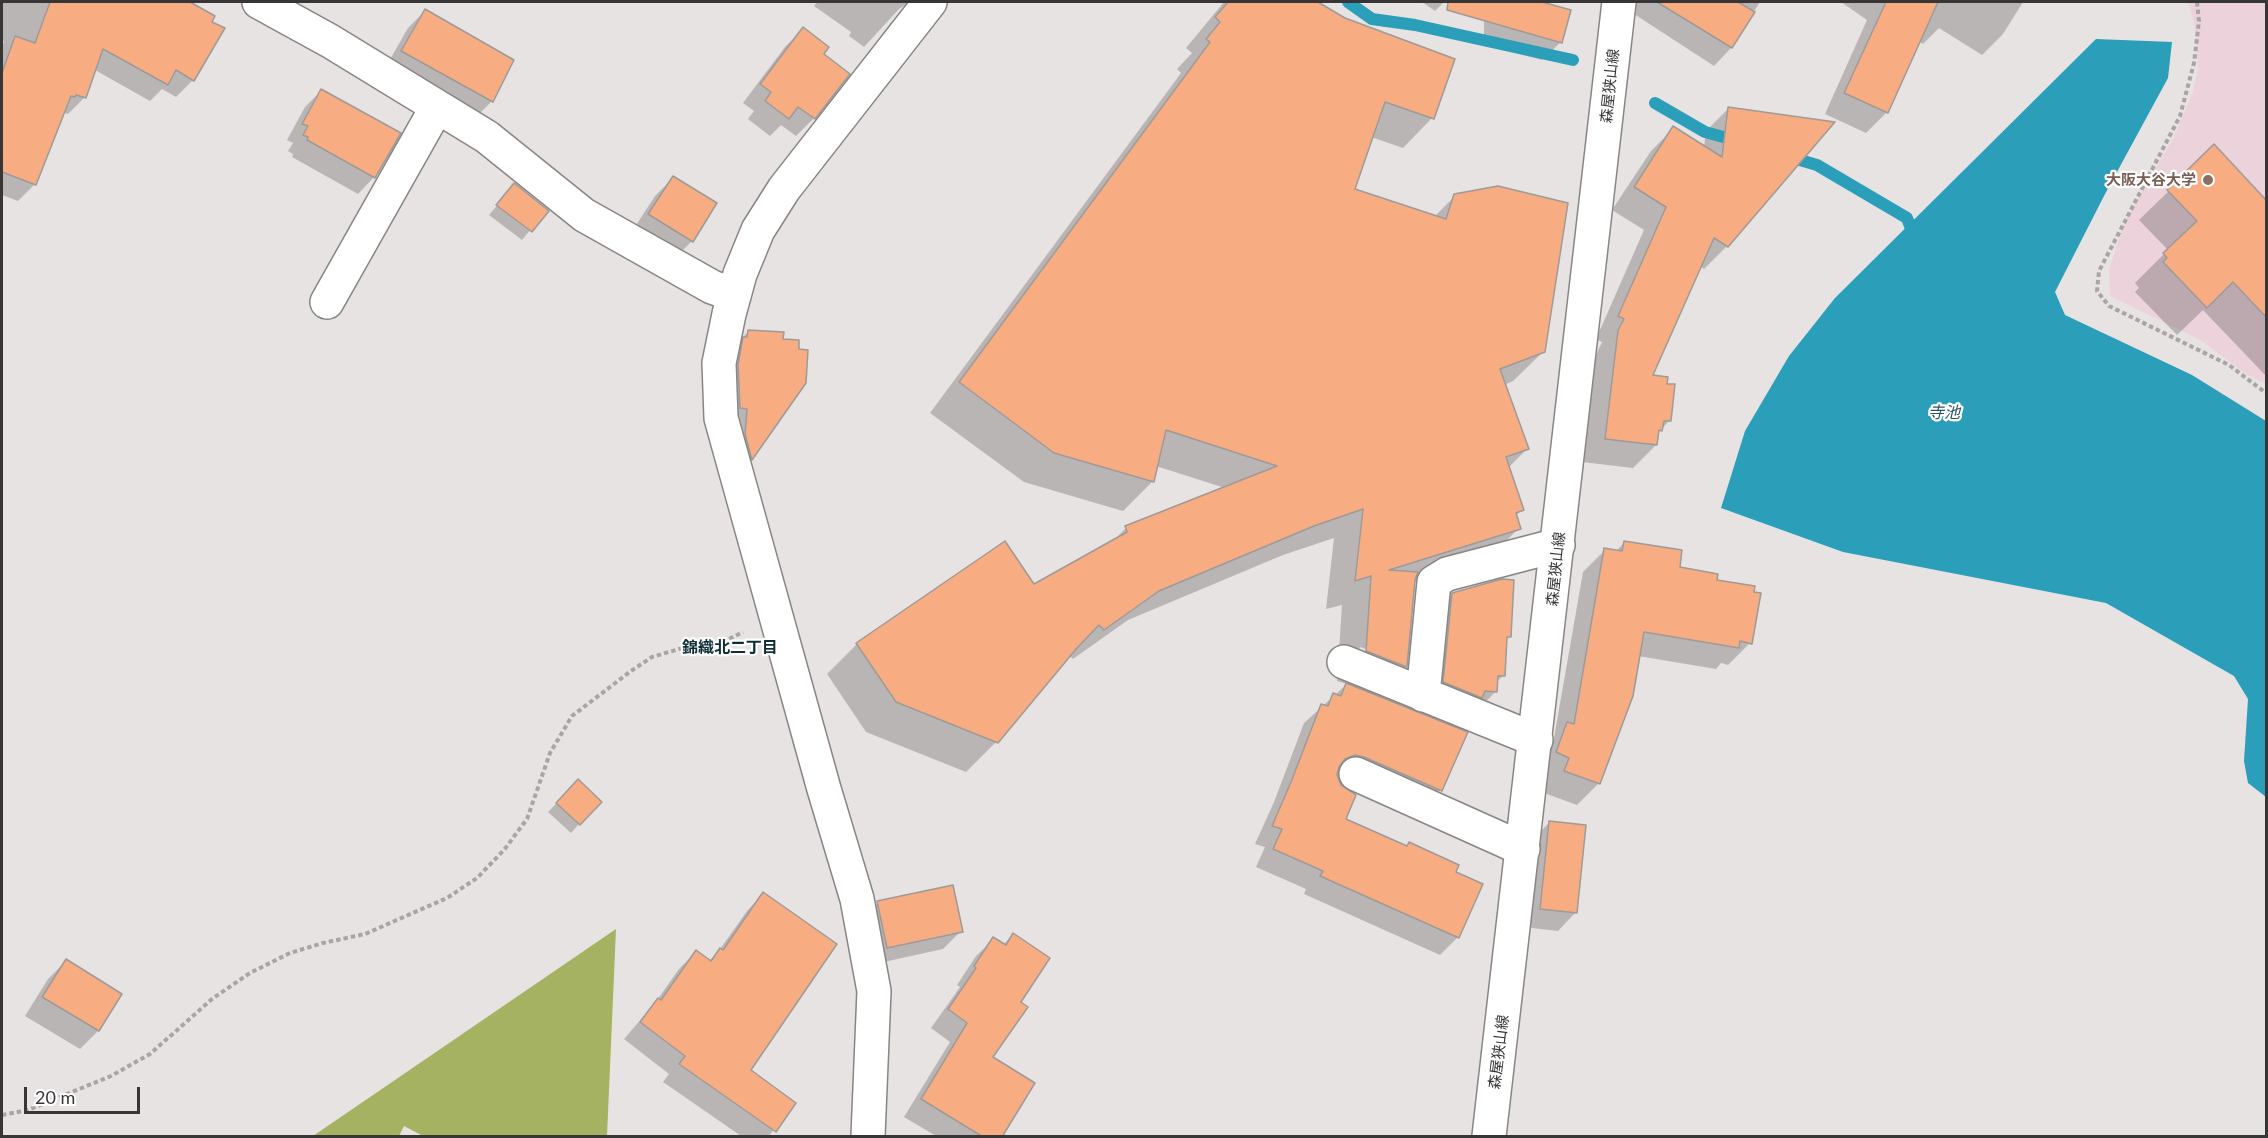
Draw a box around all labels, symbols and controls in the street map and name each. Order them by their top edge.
street label: 森屋狭山線 [1597,48,1623,124]
place label: 大阪大谷大学 [2106,171,2196,189]
marker: 大阪大谷大学 [2201,173,2215,187]
water label: 寺池 [1928,403,1960,423]
street label: 森屋狭山線 [1543,531,1569,607]
district label: 錦織北二丁目 [682,638,778,658]
street label: 森屋狭山線 [1485,1014,1513,1090]
scale bar [27,1075,142,1113]
text: 20 m [35,1086,75,1108]

